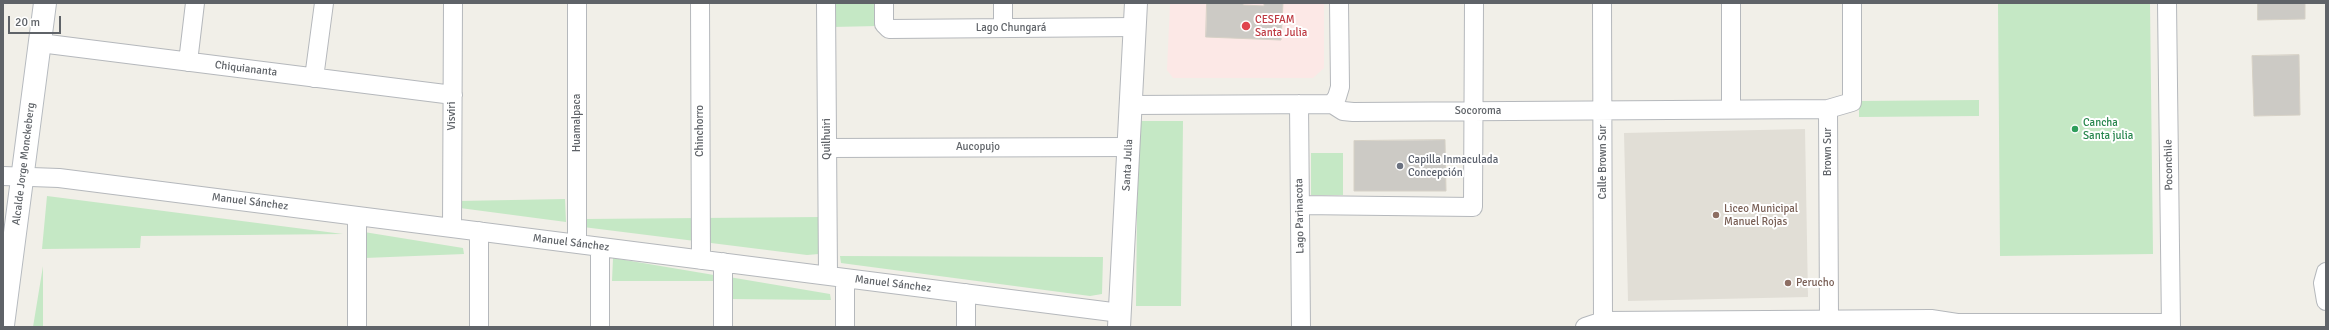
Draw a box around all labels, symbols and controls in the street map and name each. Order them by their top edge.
scale bar [10,8,63,34]
place label: CESFAM Santa Julia [1255,13,1307,39]
text: 20 m [15,15,40,30]
marker: CESFAM Santa Julia [1240,20,1252,32]
street label: Lago Chungará [976,21,1046,35]
street label: Chiquiananta [214,59,278,79]
street label: Huamalpaca [570,94,584,152]
street label: Visviri [445,101,459,131]
street label: Alcalde Jorge Monckeberg [10,102,38,226]
street label: Socoroma [1455,104,1501,118]
street label: Chinchorro [693,105,707,157]
place label: Cancha Santa julia [2083,116,2133,142]
street label: Quilhuiri [820,118,834,160]
marker: Cancha Santa julia [2070,124,2080,134]
street label: Calle Brown Sur [1596,125,1610,199]
street label: Brown Sur [1821,128,1835,176]
street label: Santa Julia [1120,139,1136,191]
street label: Poconchile [2162,139,2176,191]
street label: Aucopujo [956,140,1000,154]
place label: Capilla Inmaculada Concepción [1408,153,1498,179]
marker: Capilla Inmaculada Concepción [1395,161,1405,171]
street label: Lago Parinacota [1293,178,1307,254]
street label: Manuel Sánchez [211,191,289,213]
place label: Liceo Municipal Manuel Rojas [1724,202,1798,228]
marker: Liceo Municipal Manuel Rojas [1711,210,1721,220]
street label: Manuel Sánchez [532,232,610,254]
street label: Manuel Sánchez [854,273,932,295]
place label: Perucho [1796,276,1834,290]
marker: Perucho [1783,278,1793,288]

